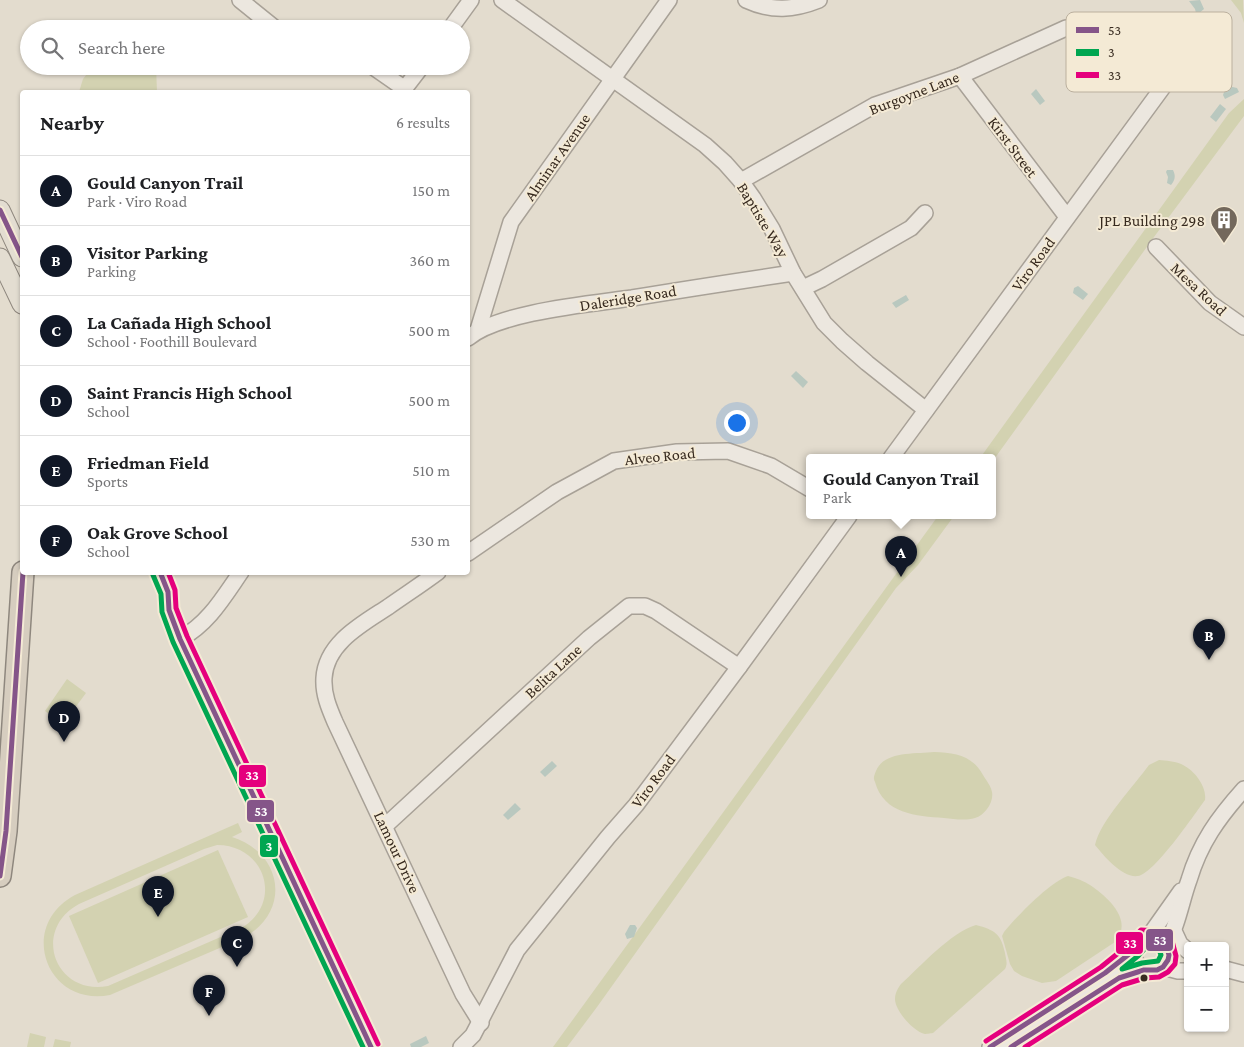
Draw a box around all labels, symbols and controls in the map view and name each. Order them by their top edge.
legend [1066,12,1232,92]
search box [20,20,470,75]
text: 53 [1108,22,1121,38]
icon: search [38,34,66,62]
text: Search here [78,37,165,58]
text: 3 [1108,44,1115,60]
text: 33 [1108,67,1121,83]
street label: Burgoyne Lane [866,68,962,119]
street label: Alminar Avenue [521,110,593,204]
text: Nearby [40,111,104,135]
text: 6 results [396,114,450,131]
street label: Kirst Street [985,114,1042,181]
text: Gould Canyon Trail [87,172,243,193]
street label: Baptiste Way [733,180,792,262]
text: A [51,182,61,199]
text: 150 m [412,182,450,199]
text: Park · Viro Road [87,193,187,210]
building icon: JPL Building 298 [1209,205,1239,244]
place label: JPL Building 298 [1097,212,1205,230]
street label: Viro Road [1008,234,1058,294]
text: Visitor Parking [87,242,208,263]
text: B [51,252,61,269]
text: 360 m [409,252,450,269]
street label: Mesa Road [1168,259,1231,319]
text: Parking [87,263,136,280]
street label: Daleridge Road [578,282,678,315]
text: La Cañada High School [87,312,271,333]
text: C [51,322,61,339]
text: 500 m [409,322,450,339]
text: School · Foothill Boulevard [87,333,257,350]
text: Saint Francis High School [87,382,292,403]
text: D [50,392,62,409]
text: 500 m [409,392,450,409]
text: School [87,403,130,420]
your location [724,410,750,436]
street label: Alveo Road [624,444,697,468]
text: Friedman Field [87,452,209,473]
popup [806,454,996,519]
text: E [51,462,61,479]
text: 510 m [412,462,450,479]
text: Gould Canyon Trail [823,468,979,489]
text: Sports [87,473,128,490]
text: Park [823,489,851,506]
text: Oak Grove School [87,522,228,543]
text: F [52,532,60,549]
text: 530 m [410,532,450,549]
pin: A [885,536,917,577]
text: School [87,543,130,560]
pin: B [1193,619,1225,660]
street label: Belita Lane [521,641,585,701]
pin: D [48,701,80,742]
street label: Viro Road [628,751,679,811]
line badge: 33 [238,764,267,788]
text: 33 [245,767,259,783]
line badge: 53 [246,799,275,823]
text: 53 [254,803,268,819]
street label: Lamour Drive [371,808,423,896]
line badge: 3 [259,834,279,858]
text: 3 [266,838,273,854]
pin: E [142,876,174,917]
pin: C [221,926,253,967]
line badge: 53 [1145,928,1174,952]
line badge: 33 [1115,931,1144,955]
text: 53 [1153,932,1167,948]
text: 33 [1123,935,1137,951]
map controls [1184,942,1229,1032]
button: + [1184,942,1229,987]
unlabelled marker [1139,973,1149,983]
pin: F [193,975,225,1016]
button: − [1184,987,1229,1032]

